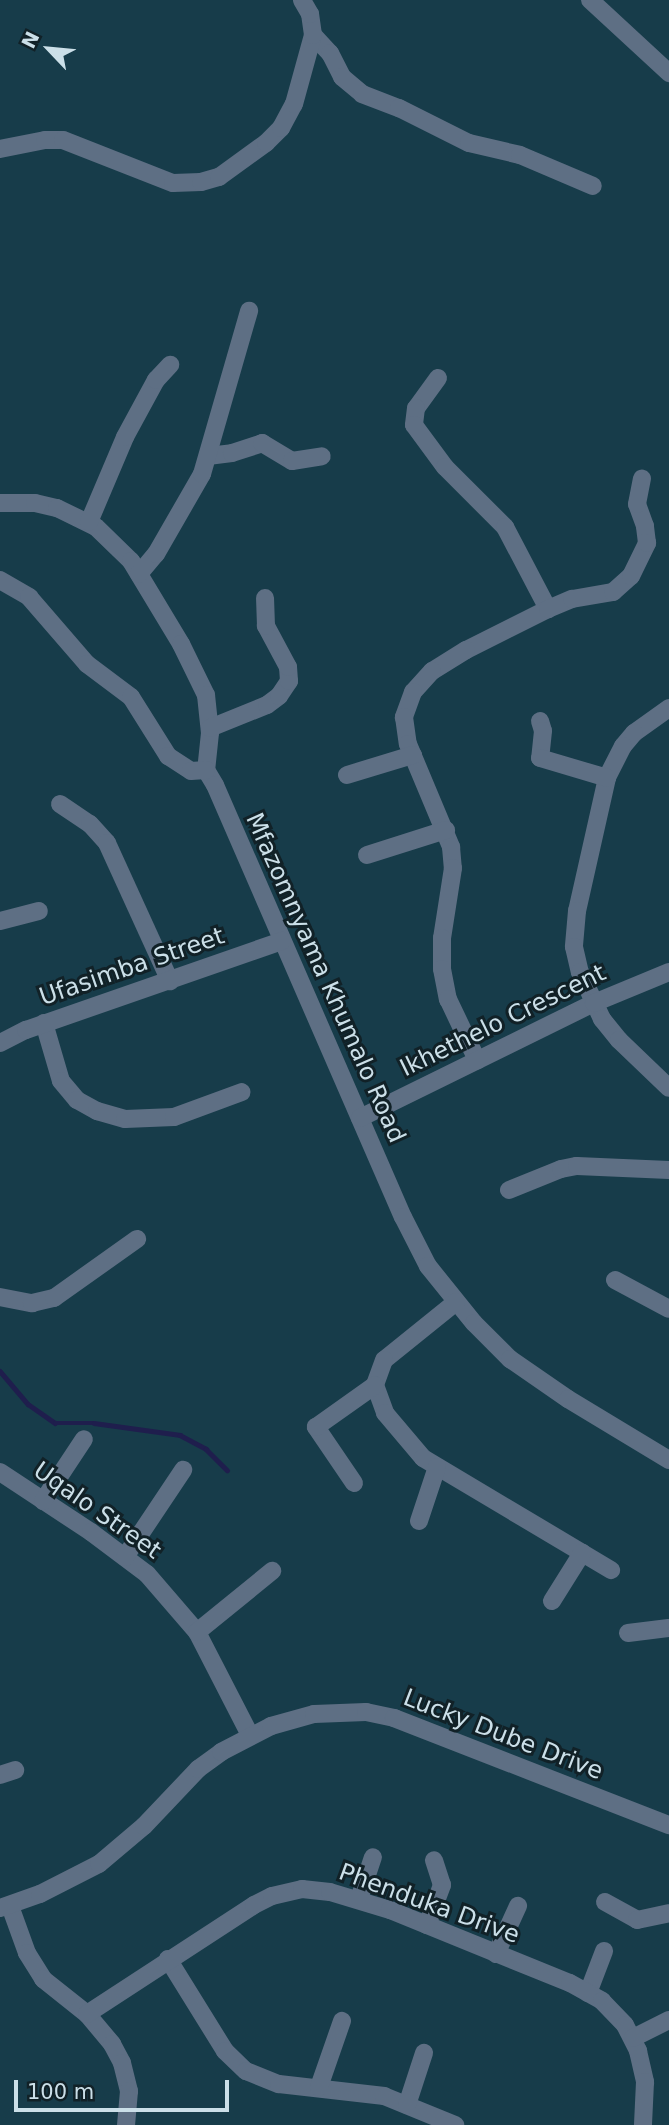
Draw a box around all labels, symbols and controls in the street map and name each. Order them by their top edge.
north arrow [14,14,84,84]
text: N [17,28,43,52]
street label: Mfazomnyama Khumalo Road [239,809,411,1147]
street label: Ufasimba Street [36,922,228,1012]
street label: Ikhethelo Crescent [395,959,611,1083]
street label: Uqalo Street [28,1456,166,1566]
street label: Lucky Dube Drive [399,1684,607,1786]
street label: Phenduka Drive [335,1858,523,1950]
scale bar [18,2066,233,2110]
text: 100 m [27,2080,94,2104]

